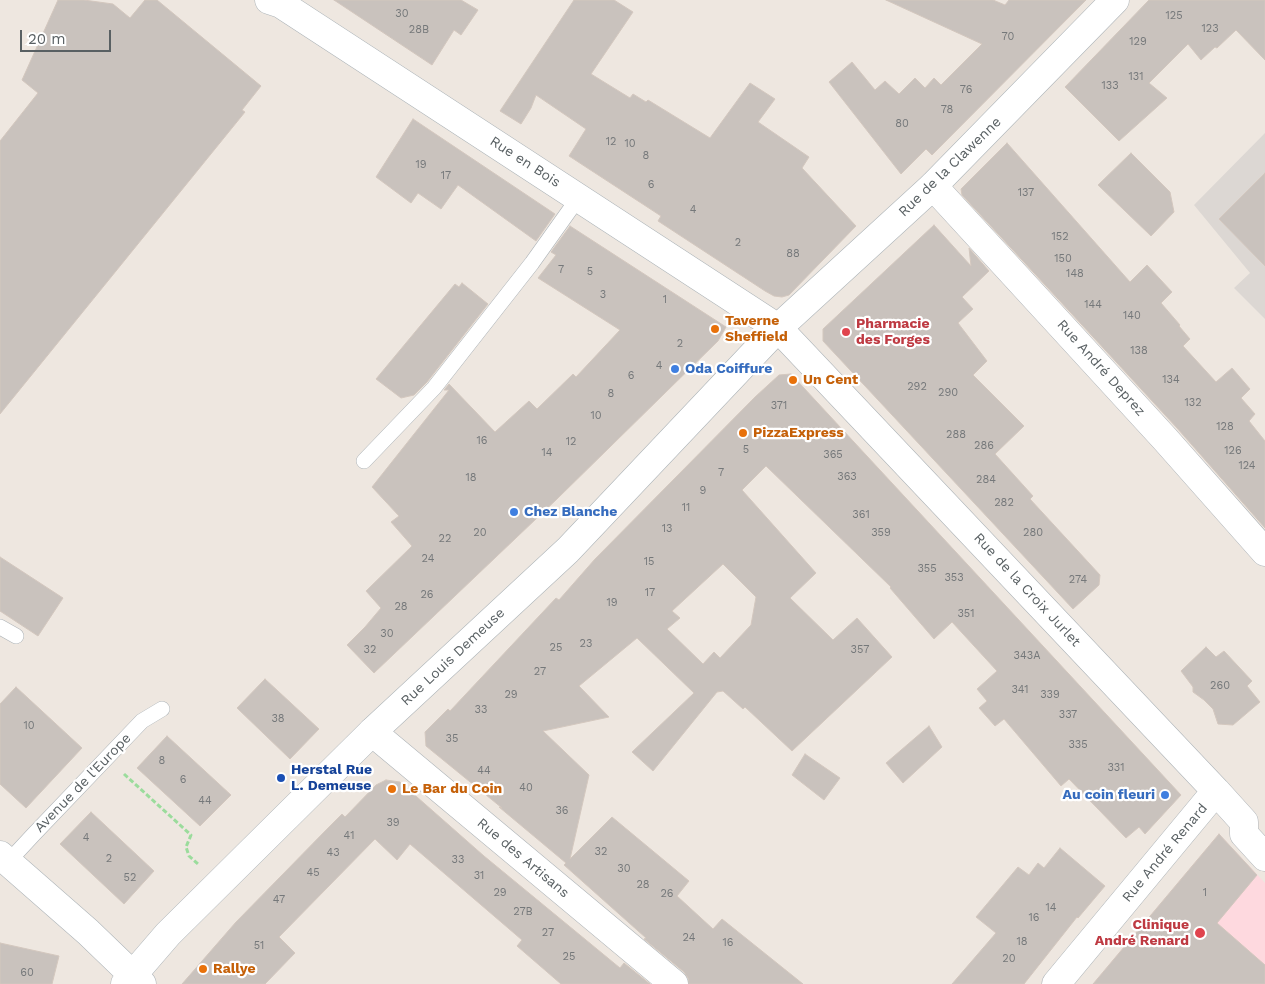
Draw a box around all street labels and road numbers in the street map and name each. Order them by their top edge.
street label: Rue de la Clawenne [895,114,1005,220]
street label: Rue en Bois [487,133,563,191]
street label: Rue André Deprez [1053,316,1149,420]
street label: Rue de la Croix Jurlet [970,530,1084,650]
street label: Rue Louis Demeuse [398,605,508,709]
street label: Avenue de l'Europe [31,730,135,836]
street label: Rue André Renard [1119,800,1211,906]
street label: Rue des Artisans [474,815,572,901]

